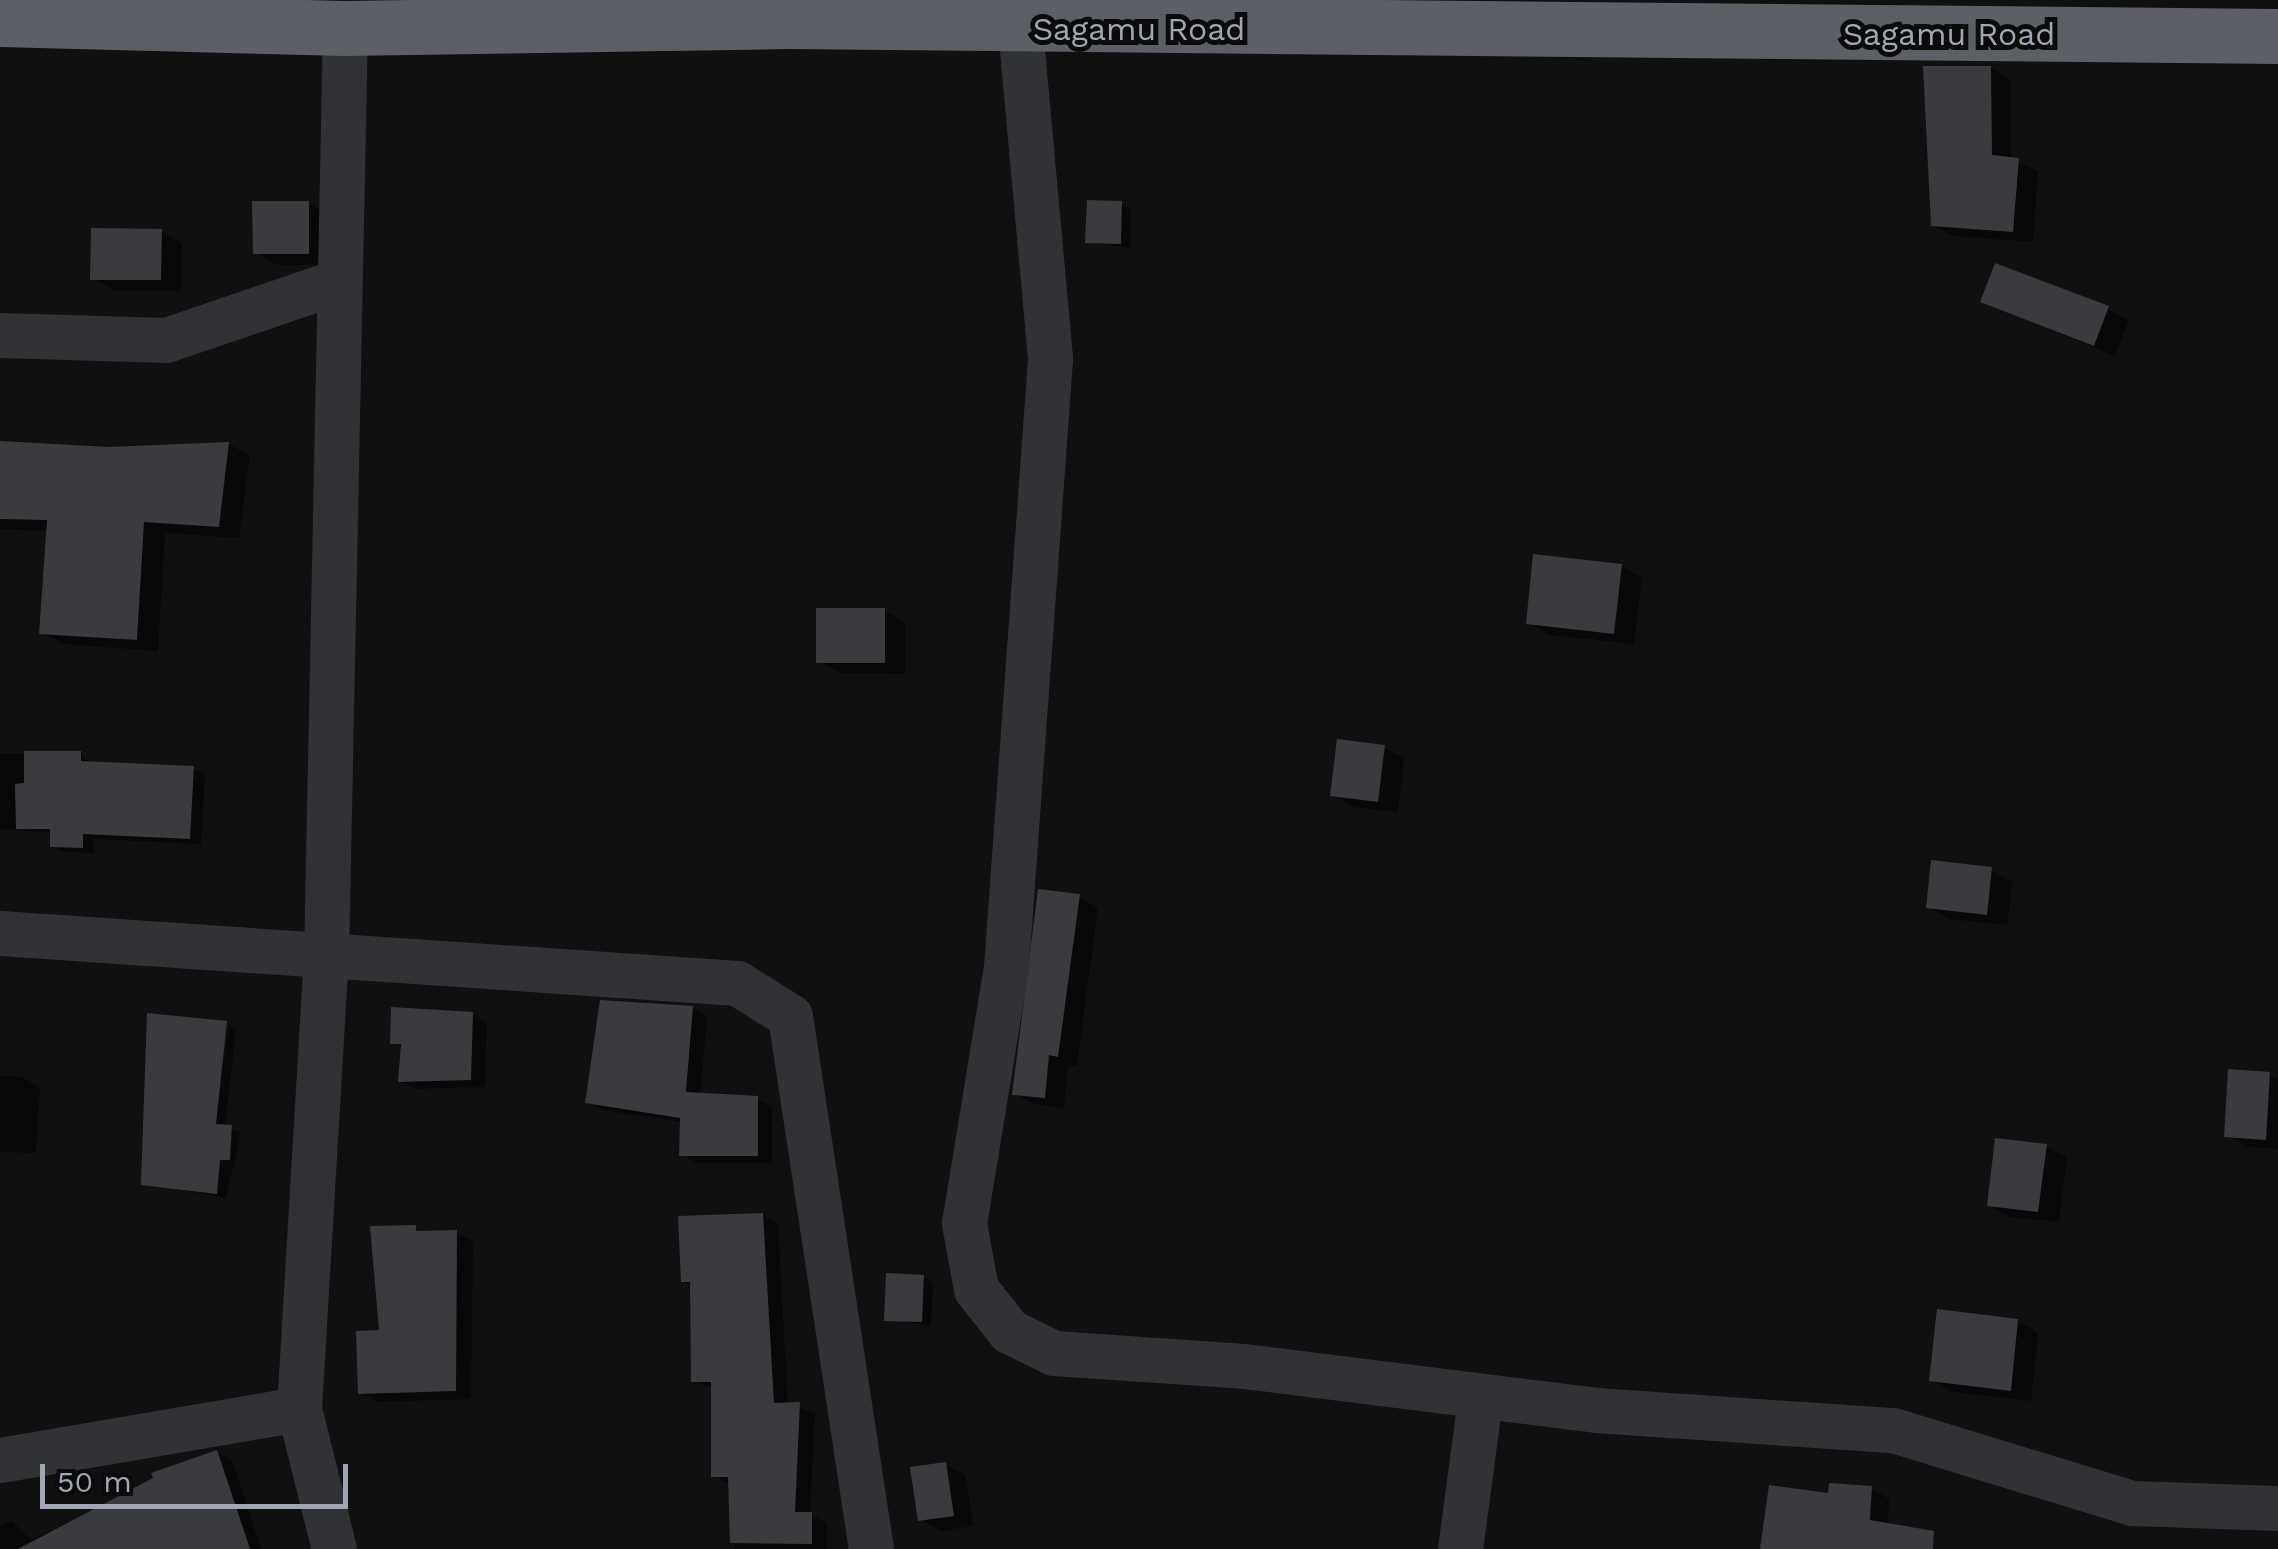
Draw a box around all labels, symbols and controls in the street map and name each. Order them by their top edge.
street label: Sagamu Road [1033,10,1245,48]
street label: Sagamu Road [1843,15,2055,53]
scale bar [45,1444,352,1506]
text: 50 m [57,1464,132,1499]

